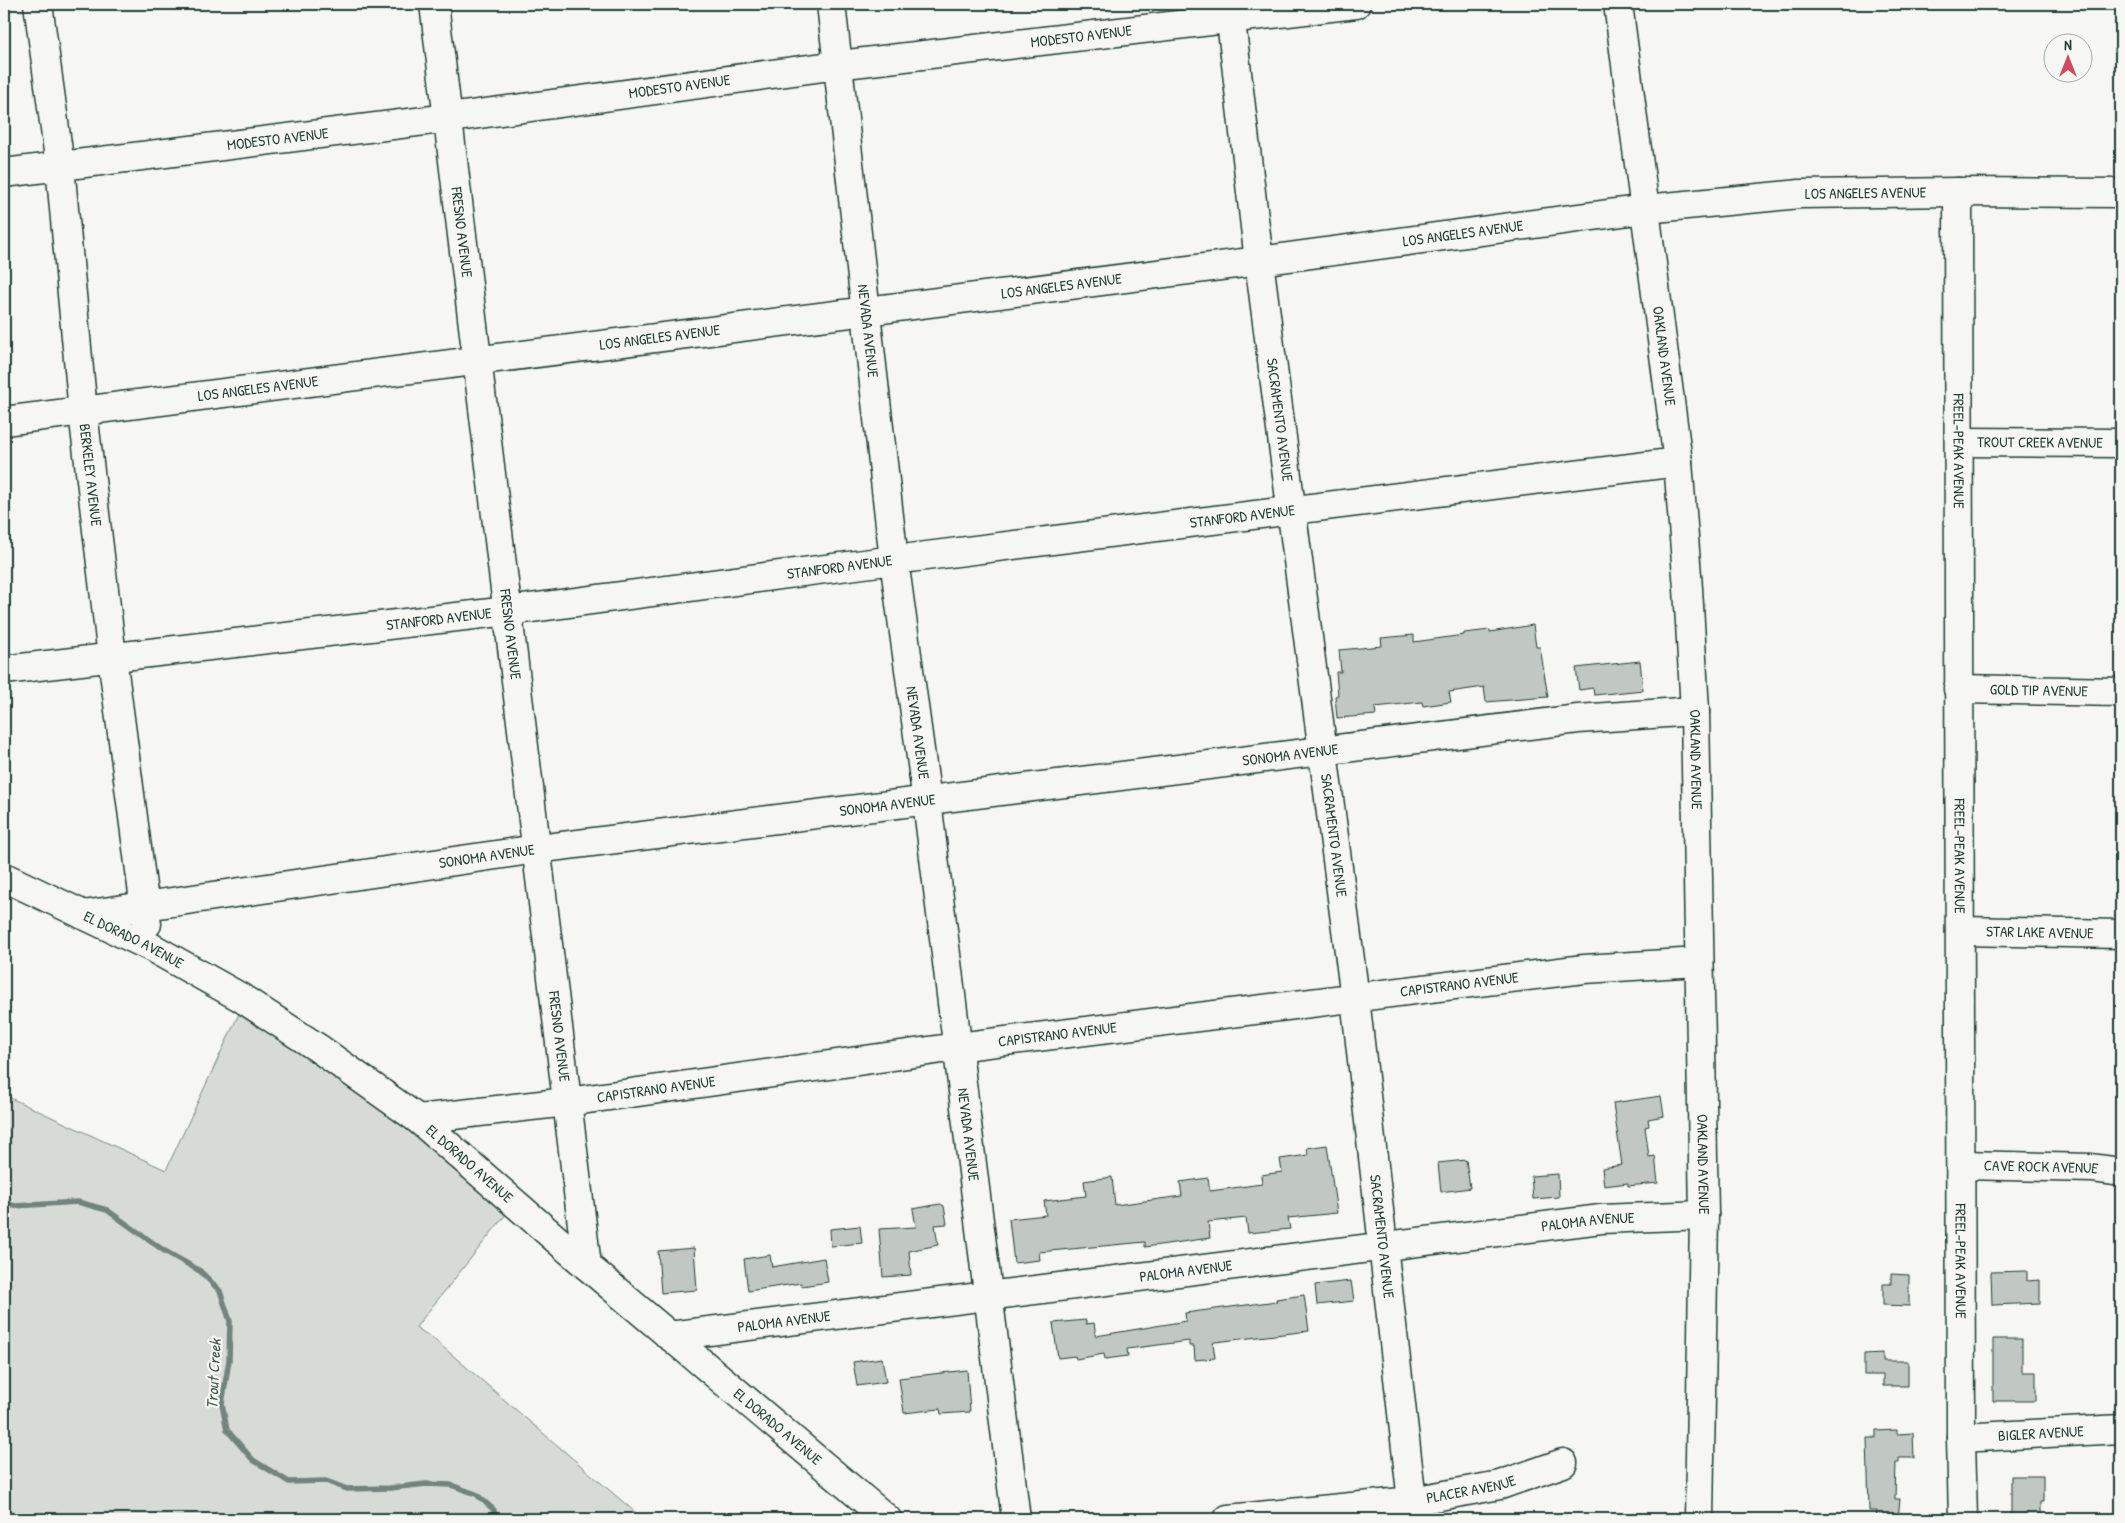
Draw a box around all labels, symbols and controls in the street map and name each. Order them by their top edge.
street label: MODESTO AVENUE [1029,19,1134,52]
north arrow [2042,32,2092,82]
text: N [2064,35,2072,54]
street label: MODESTO AVENUE [627,69,732,103]
street label: MODESTO AVENUE [226,122,330,155]
street label: LOS ANGELES AVENUE [1805,181,1927,204]
street label: FRESNO AVENUE [446,185,478,279]
street label: LOS ANGELES AVENUE [1401,214,1525,252]
street label: LOS ANGELES AVENUE [1000,268,1123,304]
street label: NEVADA AVENUE [853,283,884,379]
street label: OAKLAND AVENUE [1648,305,1682,407]
street label: LOS ANGELES AVENUE [598,319,721,355]
street label: SACRAMENTO AVENUE [1262,357,1299,483]
street label: LOS ANGELES AVENUE [196,370,320,406]
street label: FREEL-PEAK AVENUE [1948,392,1970,509]
street label: BERKELEY AVENUE [74,422,107,528]
street label: TROUT CREEK AVENUE [1977,431,2103,453]
street label: STANFORD AVENUE [1189,499,1297,533]
street label: STANFORD AVENUE [786,549,894,584]
street label: FRESNO AVENUE [495,587,527,681]
street label: STANFORD AVENUE [385,602,493,635]
street label: GOLD TIP AVENUE [1990,679,2089,701]
street label: NEVADA AVENUE [901,685,935,781]
street label: OAKLAND AVENUE [1685,709,1708,810]
street label: SONOMA AVENUE [1241,738,1340,771]
street label: SACRAMENTO AVENUE [1316,772,1353,899]
street label: SONOMA AVENUE [838,788,937,821]
street label: FREEL-PEAK AVENUE [1949,797,1971,914]
street label: SONOMA AVENUE [437,838,536,873]
street label: EL DORADO AVENUE [80,905,188,974]
street label: STAR LAKE AVENUE [1986,920,2094,943]
street label: CAPISTRANO AVENUE [1399,966,1520,1002]
street label: FRESNO AVENUE [544,989,576,1083]
street label: CAPISTRANO AVENUE [997,1016,1118,1052]
street label: CAPISTRANO AVENUE [595,1070,717,1108]
street label: NEVADA AVENUE [953,1087,985,1183]
street label: OAKLAND AVENUE [1692,1114,1715,1215]
street label: EL DORADO AVENUE [422,1120,518,1208]
street label: CAVE ROCK AVENUE [1984,1155,2100,1179]
street label: SACRAMENTO AVENUE [1365,1174,1400,1300]
street label: FREEL-PEAK AVENUE [1950,1202,1972,1319]
street label: PALOMA AVENUE [1540,1207,1635,1236]
street label: PALOMA AVENUE [1138,1254,1234,1287]
street label: PALOMA AVENUE [736,1305,832,1337]
water label: Trout Creek [200,1337,226,1410]
street label: EL DORADO AVENUE [729,1383,827,1470]
street label: BIGLER AVENUE [1997,1420,2085,1446]
street label: PLACER AVENUE [1425,1469,1519,1508]

